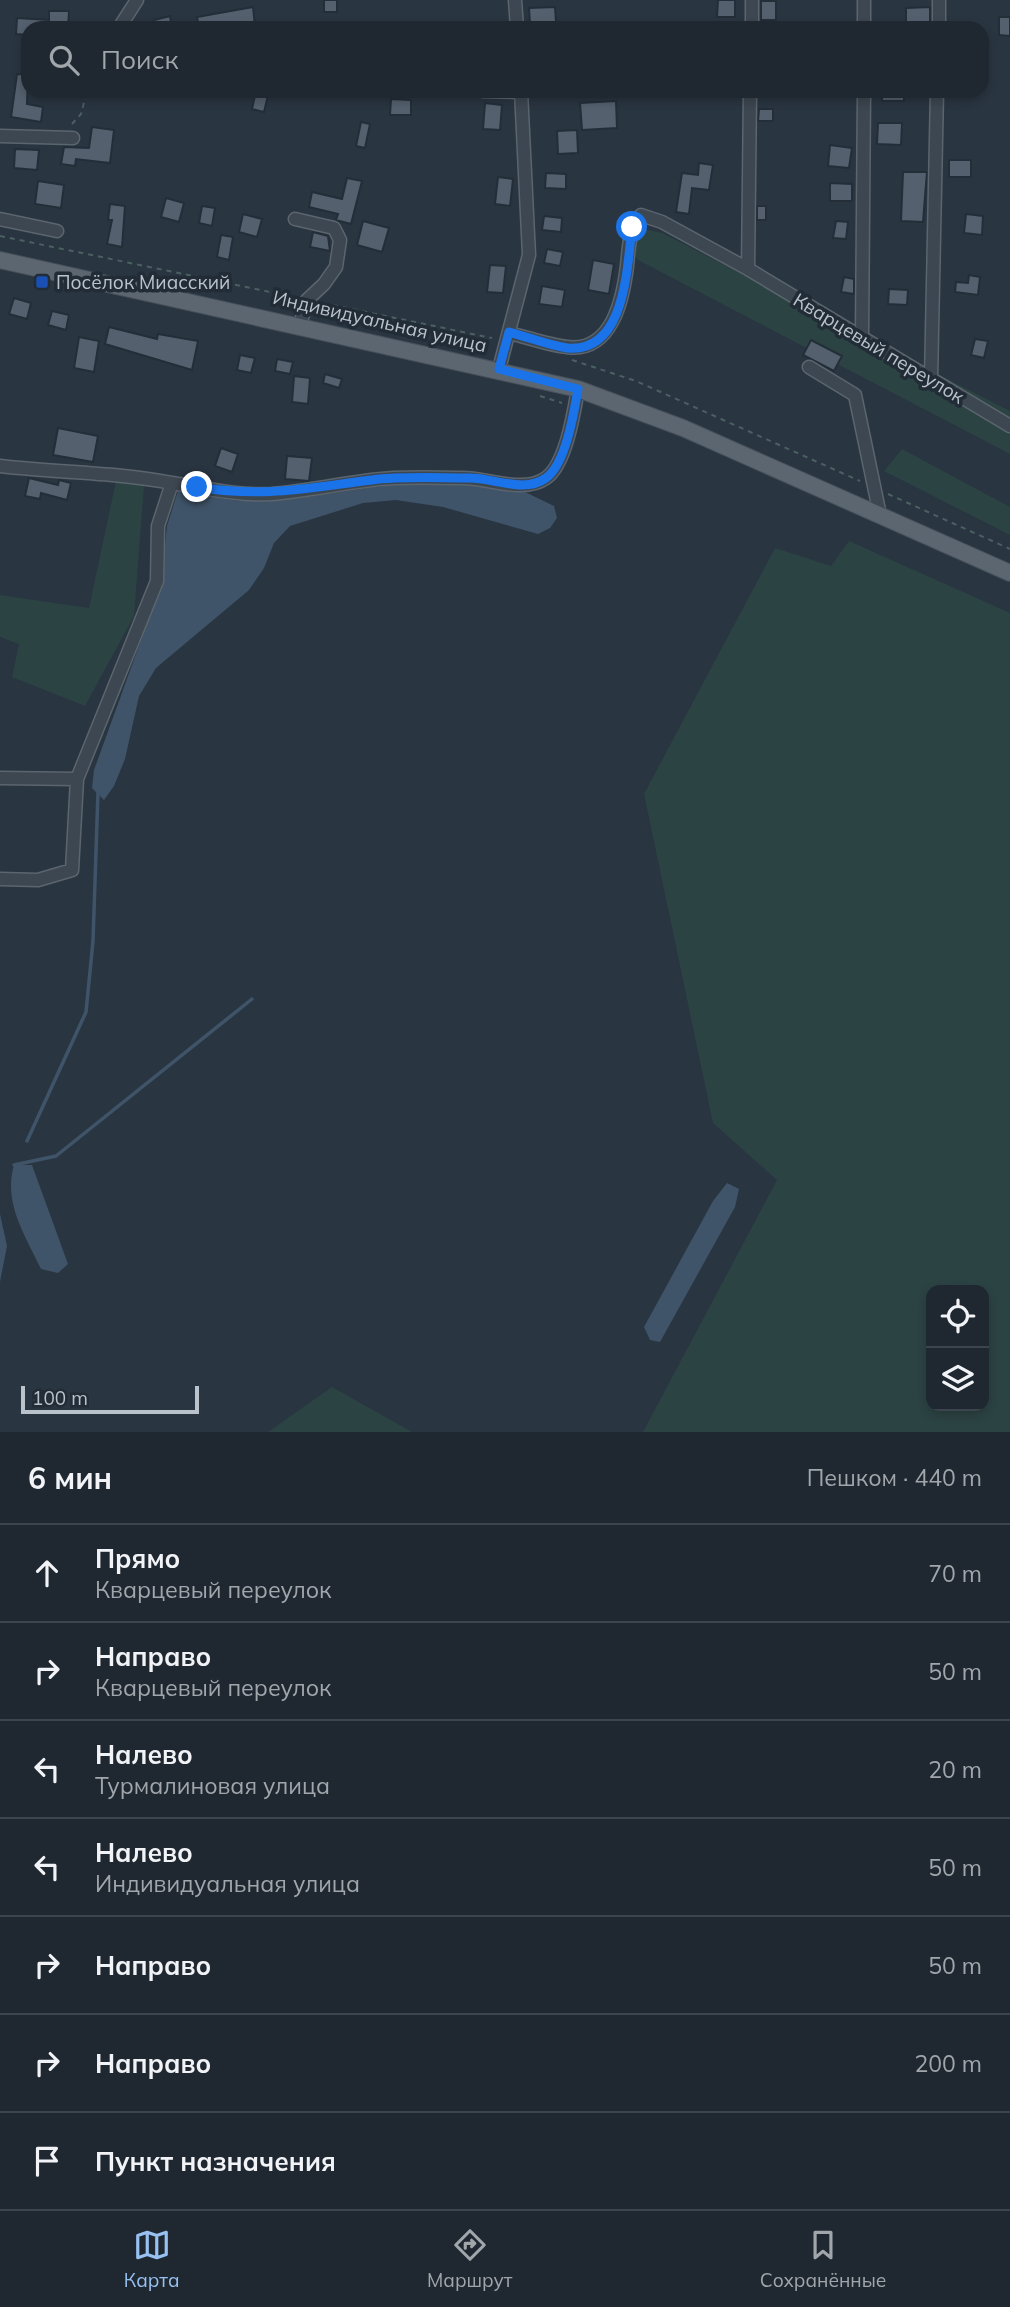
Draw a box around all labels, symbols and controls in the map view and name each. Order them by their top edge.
search box [21,21,989,98]
icon: search [45,41,83,79]
text: Поиск [101,43,179,76]
route start [616,211,647,242]
place label: Посёлок Миасский [56,270,230,294]
marker: Посёлок Миасский [34,274,50,290]
street label: Индивидуальная улица [271,285,489,357]
street label: Кварцевый переулок [789,287,970,409]
route end [181,471,212,502]
map controls [926,1285,989,1411]
button: locate [926,1285,989,1348]
button: layers [926,1348,989,1411]
scale bar [21,1383,200,1415]
text: 100 m [32,1386,88,1410]
text: 6 мин [28,1459,112,1497]
text: Пешком · 440 m [807,1463,982,1492]
text: Прямо [95,1542,180,1575]
icon: ahead [28,1554,66,1592]
text: 70 m [928,1559,982,1588]
text: Кварцевый переулок [95,1575,331,1604]
text: Направо [95,1640,211,1673]
icon: right [28,1652,66,1690]
text: 50 m [928,1657,982,1686]
text: Кварцевый переулок [95,1673,331,1702]
text: Налево [95,1738,193,1771]
icon: left [28,1750,66,1788]
text: 20 m [928,1755,982,1784]
text: Турмалиновая улица [95,1771,330,1800]
text: Налево [95,1836,193,1869]
icon: left [28,1848,66,1886]
text: 50 m [928,1853,982,1882]
text: Индивидуальная улица [95,1869,360,1898]
icon: right [28,1946,66,1984]
text: Направо [95,1949,211,1982]
text: 50 m [928,1951,982,1980]
icon: right [28,2044,66,2082]
text: Направо [95,2047,211,2080]
text: 200 m [914,2049,982,2078]
icon: arrive [28,2142,66,2180]
text: Пункт назначения [95,2145,336,2178]
tab: Карта [124,2226,180,2292]
tab: Маршрут [427,2226,512,2292]
tab: Сохранённые [760,2226,886,2292]

